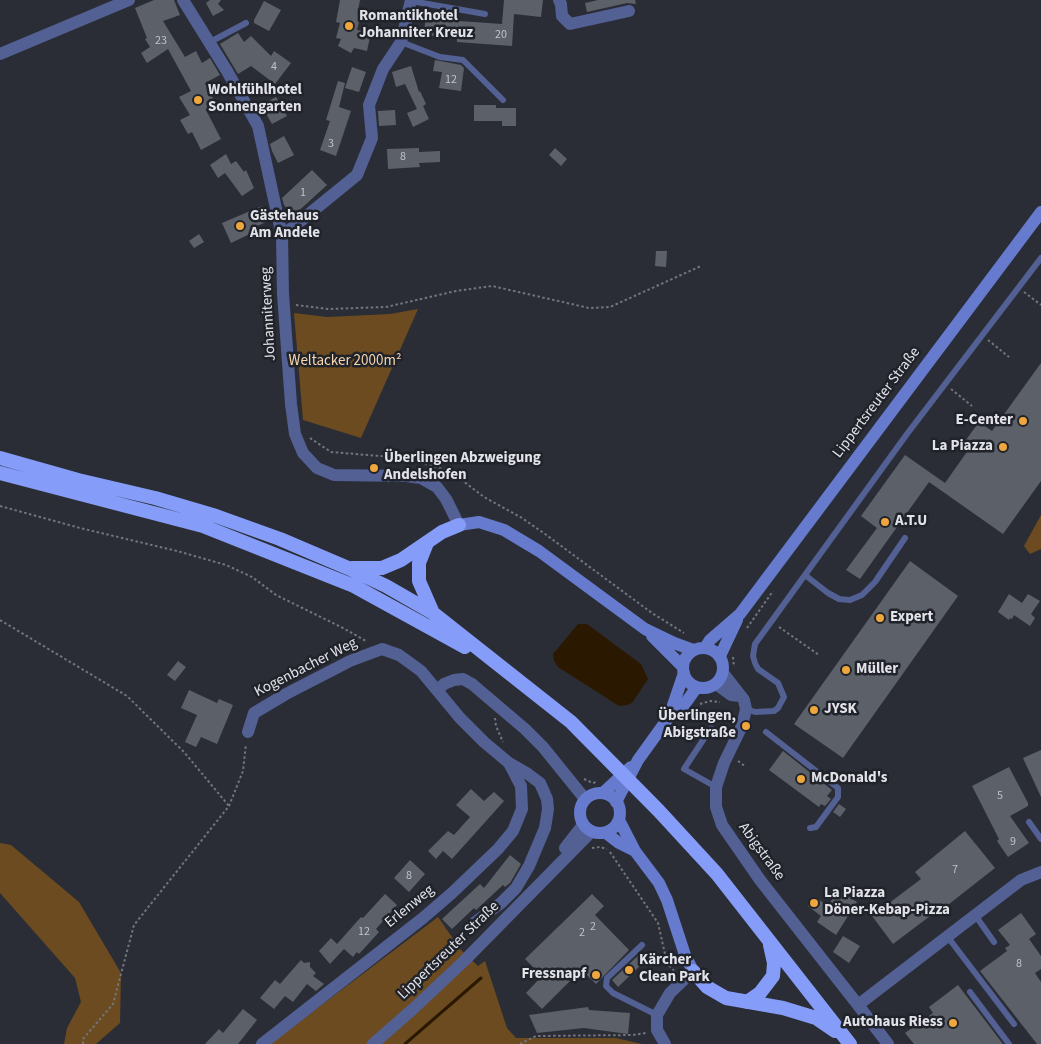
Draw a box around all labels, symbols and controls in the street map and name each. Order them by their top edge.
place label: Romantikhotel Johanniter Kreuz [359,8,473,43]
marker: Romantikhotel Johanniter Kreuz [343,20,355,32]
house number: 20 [495,28,507,42]
house number: 23 [155,34,167,48]
house number: 4 [271,60,277,74]
house number: 12 [445,73,457,87]
place label: Wohlfühlhotel Sonnengarten [208,82,302,117]
marker: Wohlfühlhotel Sonnengarten [192,94,204,106]
house number: 3 [328,137,334,151]
house number: 8 [400,150,406,164]
house number: 1 [300,186,306,200]
place label: Gästehaus Am Andele [250,208,320,243]
marker: Gästehaus Am Andele [234,220,246,232]
street label: Johanniterweg [258,266,280,362]
street label: Lippertsreuter Straße [830,344,924,462]
park label: Weltacker 2000m² [289,353,401,371]
place label: E-Center [956,412,1013,430]
marker: E-Center [1017,415,1029,427]
place label: La Piazza [932,438,993,456]
marker: La Piazza [997,441,1009,453]
place label: Überlingen Abzweigung Andelshofen [384,450,541,485]
marker: Überlingen Abzweigung Andelshofen [368,462,380,474]
place label: A.T.U [895,513,927,531]
marker: A.T.U [879,516,891,528]
place label: Expert [890,609,933,627]
marker: Expert [874,612,886,624]
street label: Kogenbacher Weg [252,634,360,702]
place label: Müller [856,661,898,679]
marker: Müller [840,664,852,676]
place label: JYSK [824,701,857,719]
marker: JYSK [808,704,820,716]
place label: Überlingen, Abigstraße [658,708,736,743]
marker: Überlingen, Abigstraße [740,720,752,732]
place label: McDonald's [811,770,888,788]
marker: McDonald's [795,773,807,785]
house number: 5 [997,789,1003,803]
street label: Abigstraße [734,820,788,884]
house number: 9 [1010,835,1016,849]
house number: 7 [952,863,958,877]
house number: 8 [406,869,412,883]
street label: Erlenweg [382,882,438,932]
place label: La Piazza Döner-Kebap-Pizza [824,885,950,920]
marker: La Piazza Döner-Kebap-Pizza [808,897,820,909]
street label: Lippertsreuter Straße [395,898,503,1004]
house number: 2 [590,920,596,934]
house number: 12 [358,925,370,939]
house number: 2 [579,926,585,940]
place label: Kärcher Clean Park [639,952,710,987]
house number: 8 [1016,957,1022,971]
marker: Kärcher Clean Park [623,964,635,976]
place label: Fressnapf [521,966,586,984]
marker: Fressnapf [590,969,602,981]
place label: Autohaus Riess [843,1014,943,1032]
marker: Autohaus Riess [947,1017,959,1029]

